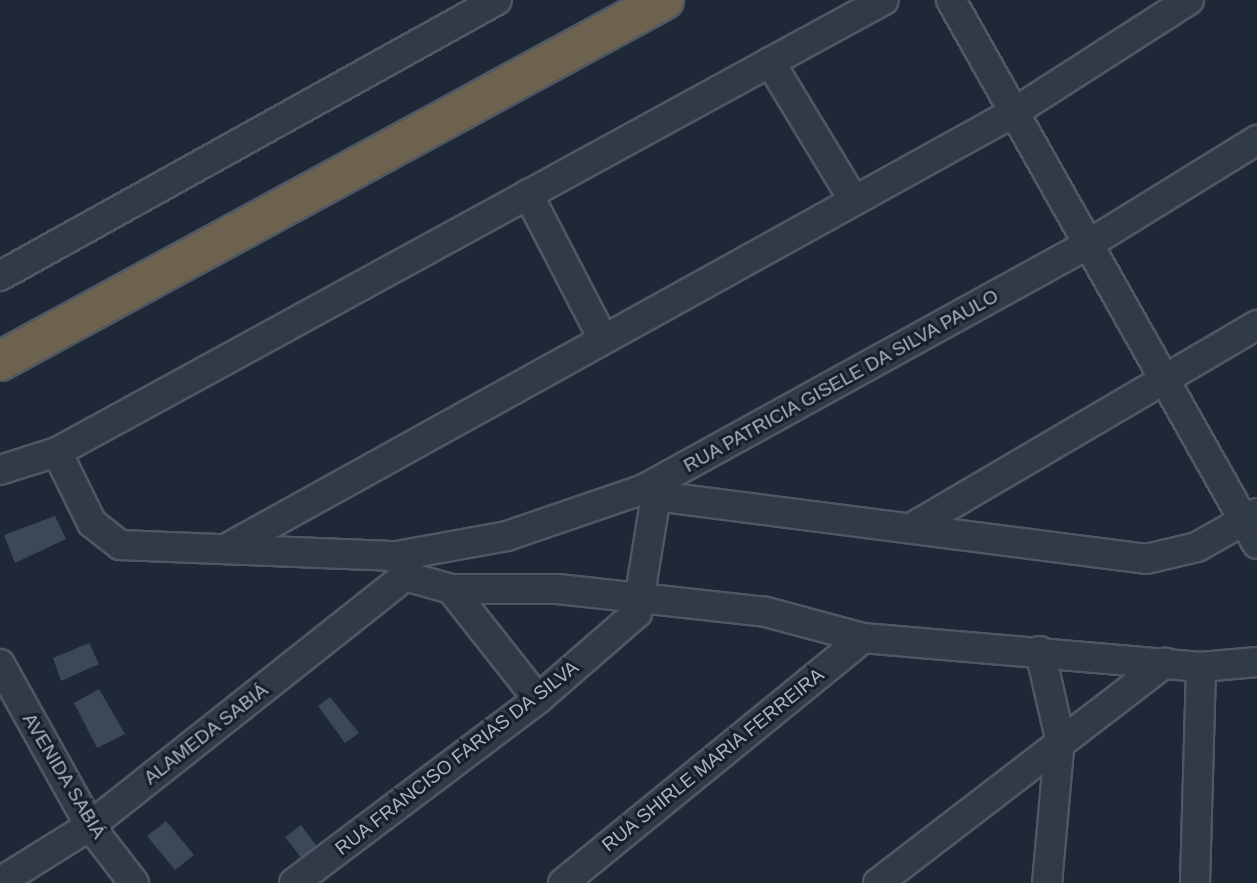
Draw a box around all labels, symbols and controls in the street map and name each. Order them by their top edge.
street label: RUA PATRICIA GISELE DA SILVA PAULO [678,284,1004,478]
street label: RUA FRANCISO FARIAS DA SILVA [330,655,584,861]
street label: RUA SHIRLE MARIA FERREIRA [597,663,829,857]
street label: ALAMEDA SABIÁ [139,678,273,790]
street label: AVENIDA SABIÁ [17,709,111,843]

